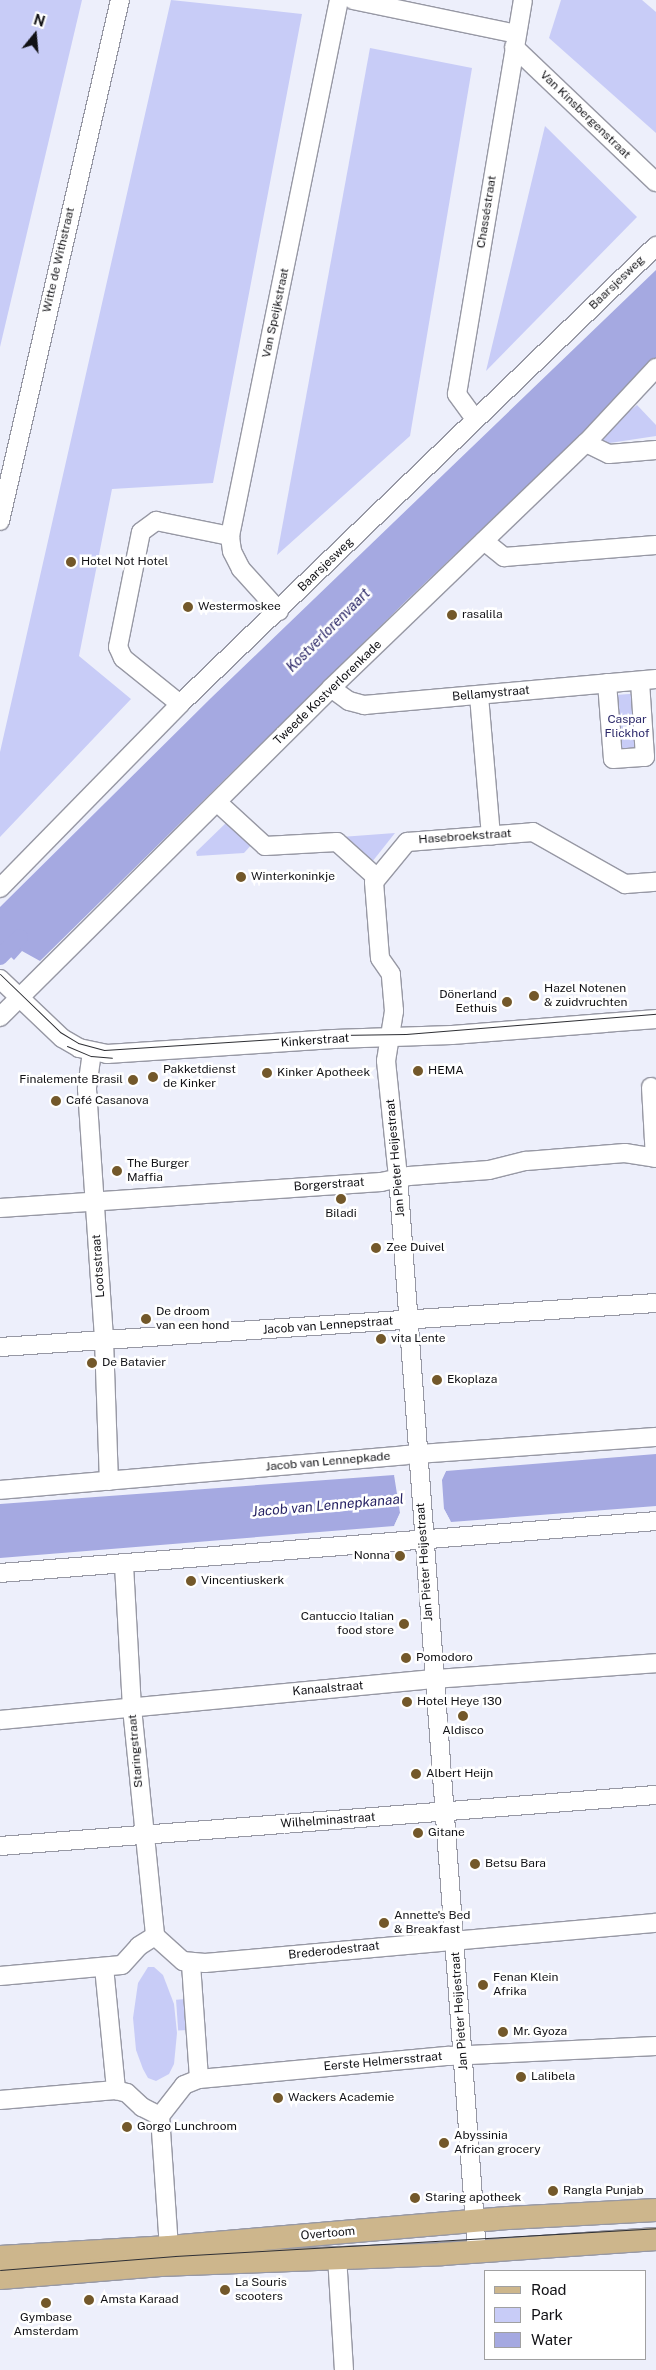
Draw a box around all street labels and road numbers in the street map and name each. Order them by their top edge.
street label: Van Kinsbergenstraat [537,68,633,162]
street label: Chasséstraat [474,175,500,249]
street label: Witte de Withstraat [40,206,78,314]
street label: Baarsjesweg [586,253,648,313]
street label: Van Speijkstraat [259,267,293,359]
street label: Baarsjesweg [295,535,357,595]
street label: Tweede Kostverlorenkade [271,638,385,748]
street label: Bellamystraat [452,683,530,705]
street label: Hasebroekstraat [418,827,512,847]
street label: Kinkerstraat [280,1031,350,1051]
street label: Jan Pieter Heijestraat [384,1098,408,1218]
street label: Borgerstraat [293,1175,365,1195]
street label: Lootsstraat [90,1234,108,1298]
street label: Jacob van Lennepstraat [262,1314,394,1338]
street label: Jacob van Lennepkade [265,1449,391,1475]
street label: Jan Pieter Heijestraat [414,1502,436,1622]
street label: Kanaalstraat [292,1679,364,1699]
street label: Staringstraat [126,1714,146,1788]
street label: Wilhelminastraat [280,1811,376,1831]
street label: Brederodestraat [288,1939,380,1963]
street label: Jan Pieter Heijestraat [449,1951,471,2071]
street label: Eerste Helmersstraat [323,2050,443,2074]
street label: Overtoom [300,2224,356,2244]

